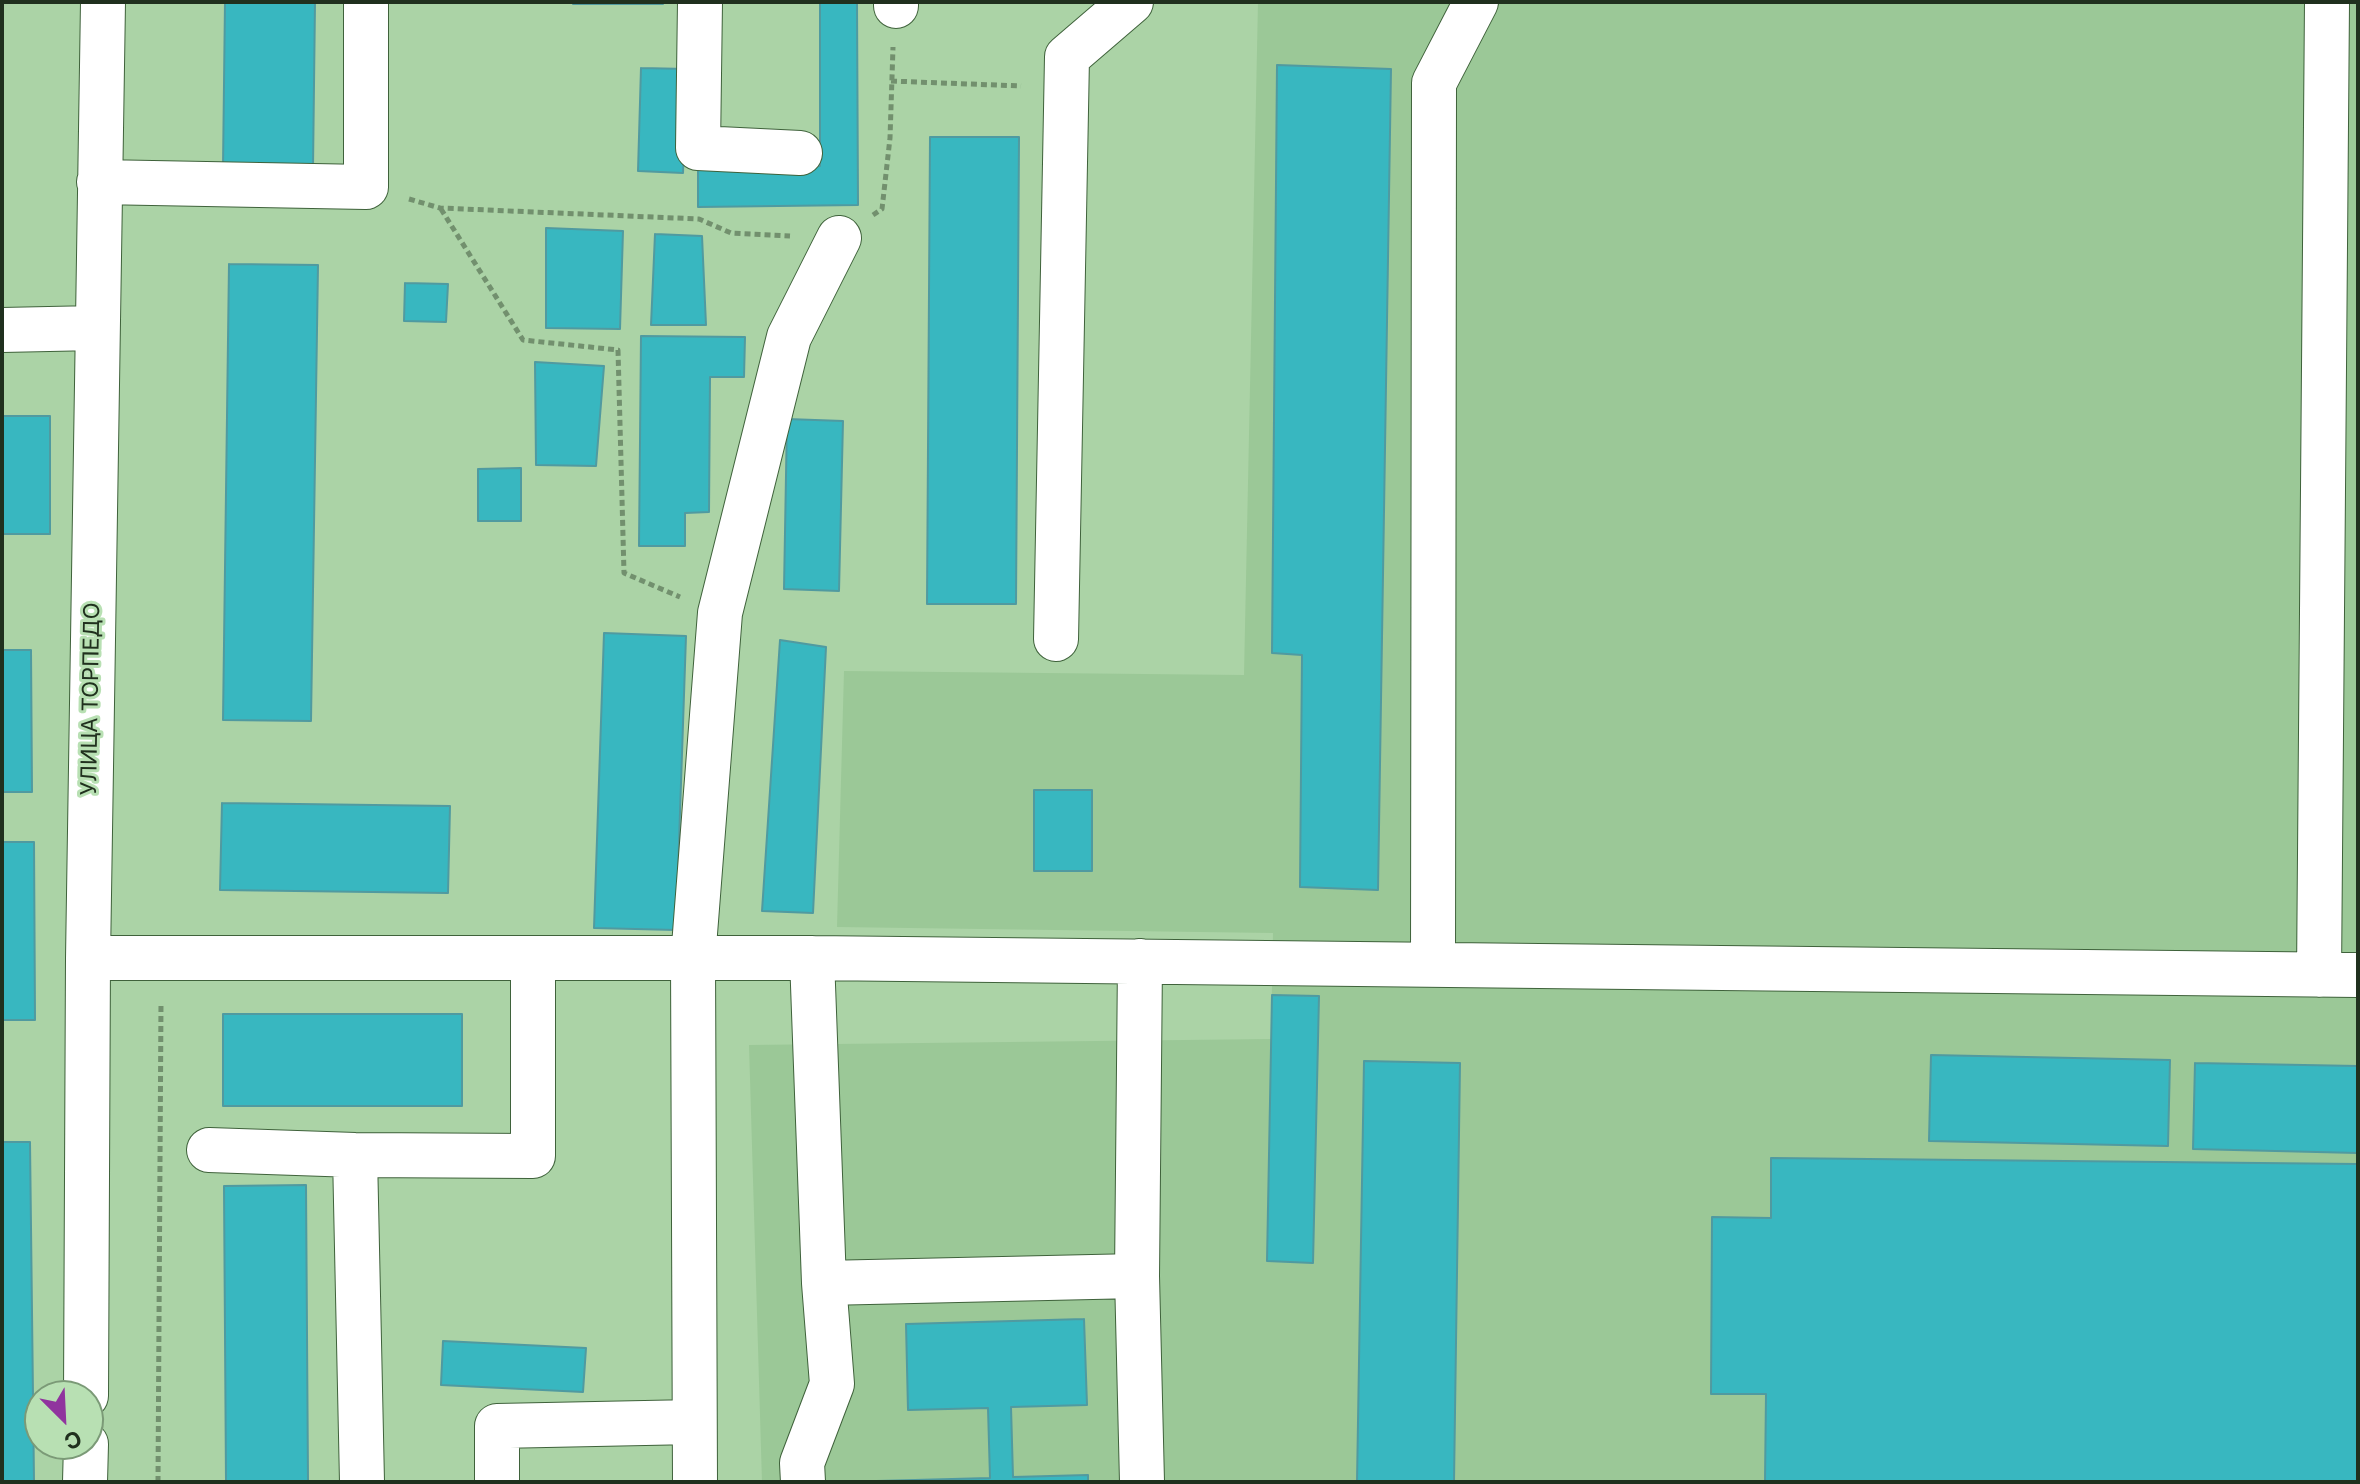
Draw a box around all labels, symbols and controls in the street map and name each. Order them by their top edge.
street label: УЛИЦА ТОРПЕДО [76,602,106,796]
north arrow [24,1380,104,1460]
text: С [60,1425,86,1455]

